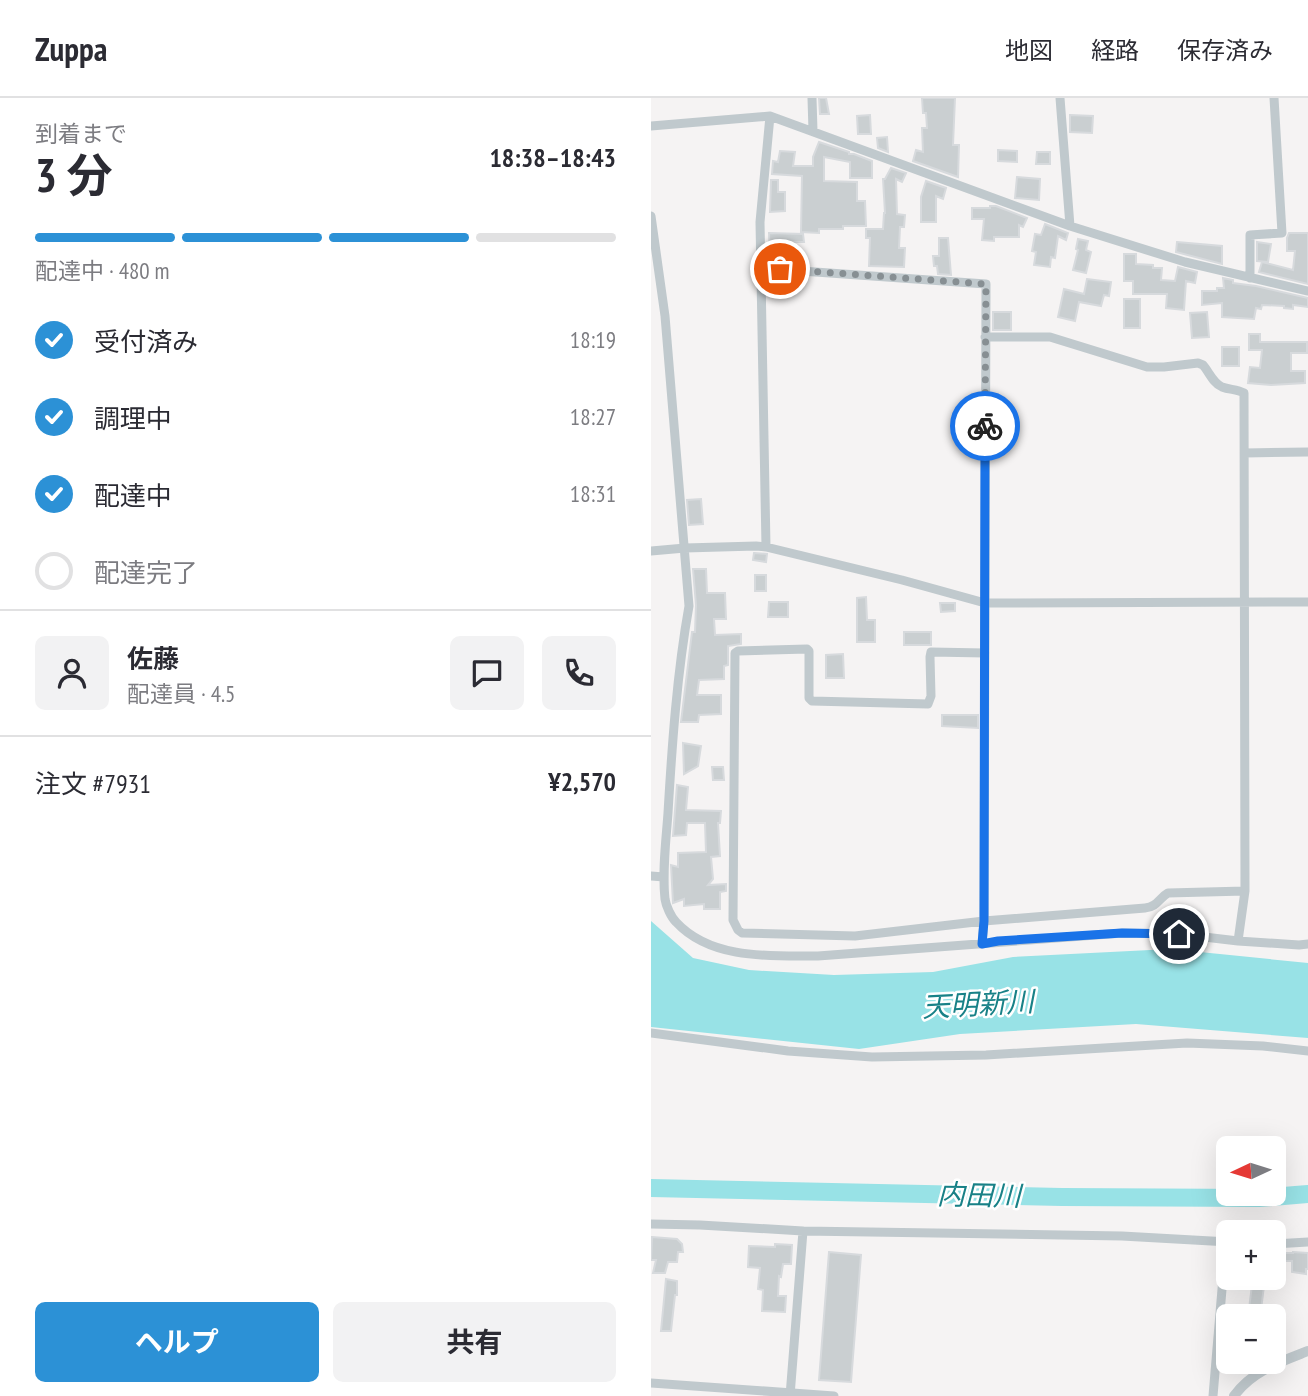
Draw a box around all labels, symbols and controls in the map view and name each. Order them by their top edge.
text: Zuppa [35,27,107,70]
text: 地図 [1005,35,1053,66]
text: 経路 [1091,35,1139,66]
text: 保存済み [1177,35,1273,66]
text: 到着まで [35,119,127,148]
text: 18:38–18:43 [489,141,616,174]
text: 3 分 [35,145,112,205]
pin [750,239,810,299]
icon: bag [761,250,799,288]
text: 配達中 · 480 m [35,256,170,285]
icon: check [35,321,73,359]
text: 受付済み [94,325,198,358]
text: 18:19 [570,325,616,354]
courier [950,391,1020,461]
icon: check [35,398,73,436]
text: 調理中 [94,402,172,435]
text: 18:27 [570,402,616,431]
icon: bike [966,407,1004,445]
icon: check [35,475,73,513]
text: 配達中 [94,479,172,512]
text: 18:31 [570,479,616,508]
text: 配達完了 [94,556,198,589]
button: person [35,636,109,710]
button: chat [450,636,524,710]
button: phone [542,636,616,710]
text: 佐藤 [127,642,179,675]
text: 配達員 · 4.5 [127,679,235,708]
text: ¥2,570 [548,765,616,798]
text: 注文 #7931 [35,767,151,800]
pin [1149,904,1209,964]
icon: home [1160,915,1198,953]
water label: 天明新川 [921,982,1038,1025]
north arrow [1216,1136,1286,1206]
map controls [1216,1136,1286,1374]
water label: 内田川 [937,1175,1024,1214]
button: + [1216,1220,1286,1290]
button: ヘルプ [35,1302,319,1382]
button: 共有 [333,1302,616,1382]
button: − [1216,1304,1286,1374]

